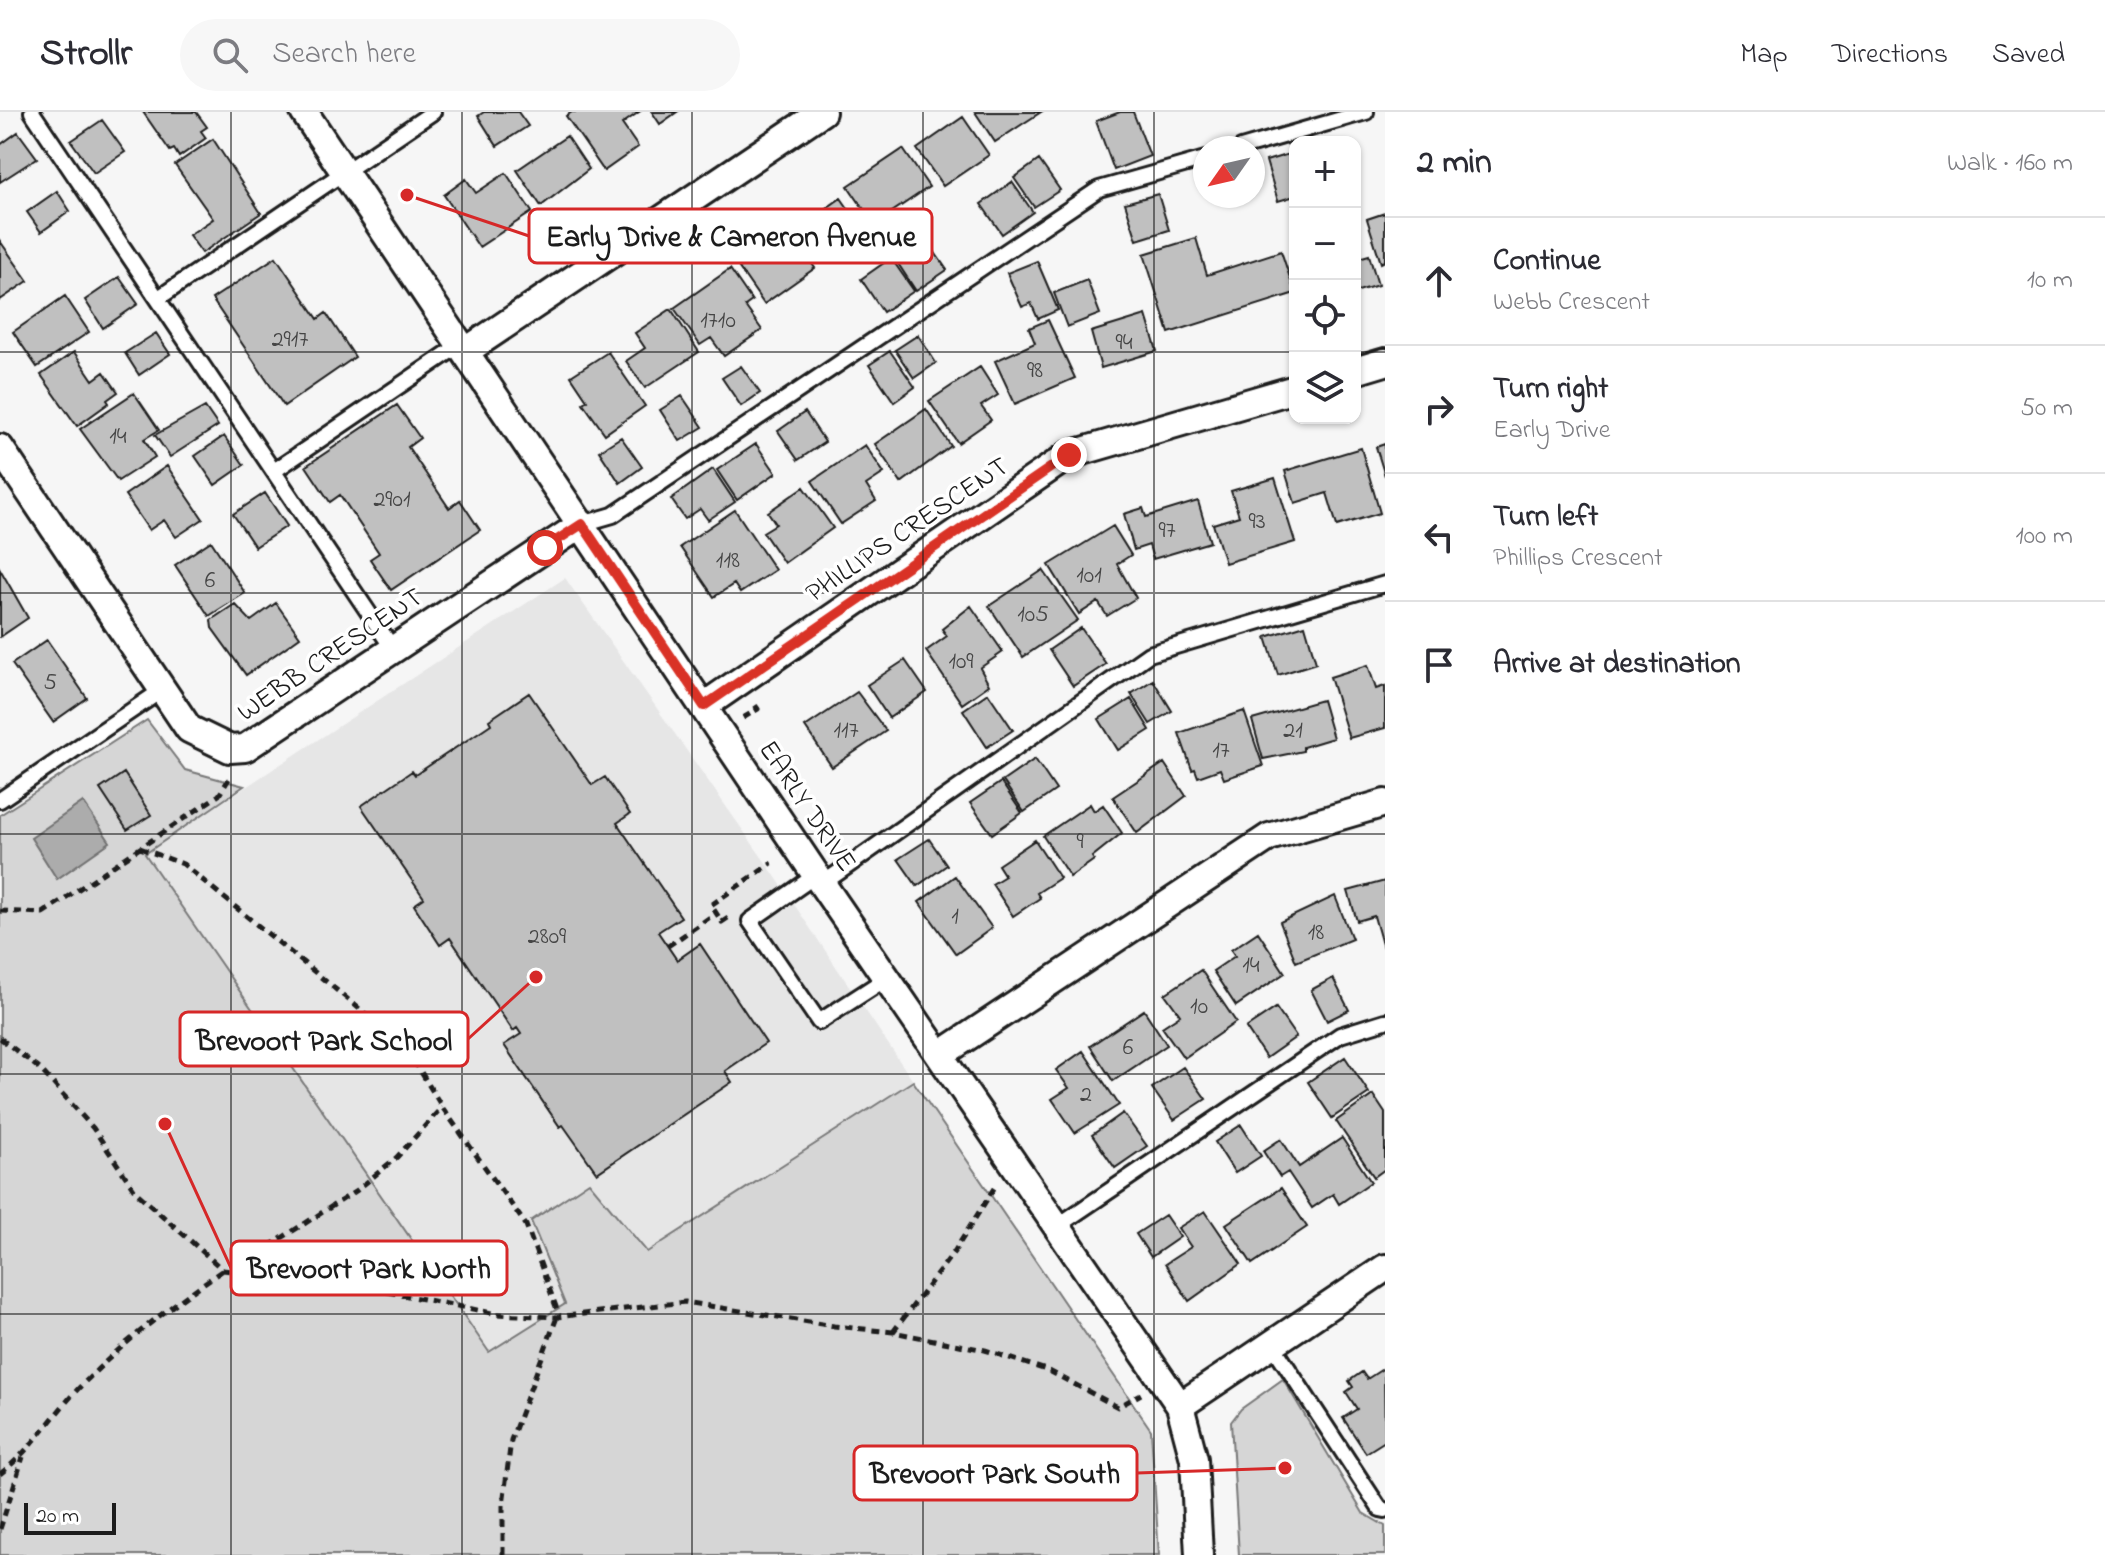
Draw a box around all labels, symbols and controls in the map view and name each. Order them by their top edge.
search box [180,19,740,91]
text: Strollr [40,27,132,83]
icon: search [208,33,252,77]
text: Search here [272,33,416,77]
text: Map [1740,35,1788,76]
text: Directions [1832,35,1948,76]
text: Saved [1992,35,2065,76]
north arrow [1193,136,1265,208]
map controls [1289,136,1361,424]
button: + [1289,136,1361,208]
text: 2 min [1417,139,1492,189]
text: Walk · 160 m [1947,145,2073,183]
button: − [1289,208,1361,280]
callout: Early Drive & Cameron Avenue [529,209,932,263]
text: Early Drive & Cameron Avenue [546,217,918,261]
text: Continue [1493,240,1601,284]
icon: ahead [1417,259,1461,303]
text: 10 m [2027,262,2073,300]
button: locate [1289,280,1361,352]
text: Webb Crescent [1493,284,1650,322]
house number: 1710 [700,304,736,339]
house number: 2917 [272,323,308,358]
house number: 94 [1115,326,1133,361]
button: layers [1289,352,1361,424]
house number: 98 [1027,354,1043,389]
text: Turn right [1493,368,1608,412]
icon: right [1417,387,1461,431]
text: 50 m [2020,390,2073,428]
text: Early Drive [1493,412,1610,450]
house number: 14 [109,420,127,455]
route end [1051,437,1087,473]
street label: PHILLIPS CRESCENT [798,448,1018,614]
house number: 2901 [373,483,411,518]
text: Turn left [1493,496,1598,540]
house number: 93 [1248,505,1266,540]
house number: 97 [1158,514,1176,549]
icon: left [1417,515,1461,559]
text: 100 m [2016,518,2073,556]
route start [527,530,563,566]
text: Phillips Crescent [1493,540,1663,578]
house number: 118 [716,544,740,579]
house number: 101 [1076,559,1102,594]
house number: 6 [205,564,216,599]
street label: WEBB CRESCENT [230,578,432,733]
house number: 105 [1017,598,1049,633]
icon: arrive [1417,643,1461,687]
text: Arrive at destination [1493,643,1741,687]
house number: 109 [948,645,974,680]
house number: 5 [43,666,57,701]
house number: 117 [833,714,859,749]
house number: 21 [1283,714,1303,749]
street label: EARLY DRIVE [747,733,865,881]
house number: 17 [1212,734,1230,769]
house number: 9 [1076,825,1084,860]
house number: 1 [951,900,959,935]
house number: 18 [1308,916,1324,951]
house number: 2809 [528,920,567,955]
house number: 14 [1242,949,1260,984]
house number: 10 [1190,990,1208,1025]
callout: Brevoort Park School [180,1012,468,1066]
text: Brevoort Park School [194,1021,452,1065]
house number: 6 [1123,1031,1134,1066]
house number: 2 [1080,1078,1092,1113]
callout: Brevoort Park North [231,1241,507,1295]
text: Brevoort Park North [245,1249,491,1293]
callout: Brevoort Park South [854,1446,1137,1500]
text: Brevoort Park South [868,1454,1120,1498]
scale bar [24,1499,116,1535]
text: 20 m [36,1501,79,1533]

